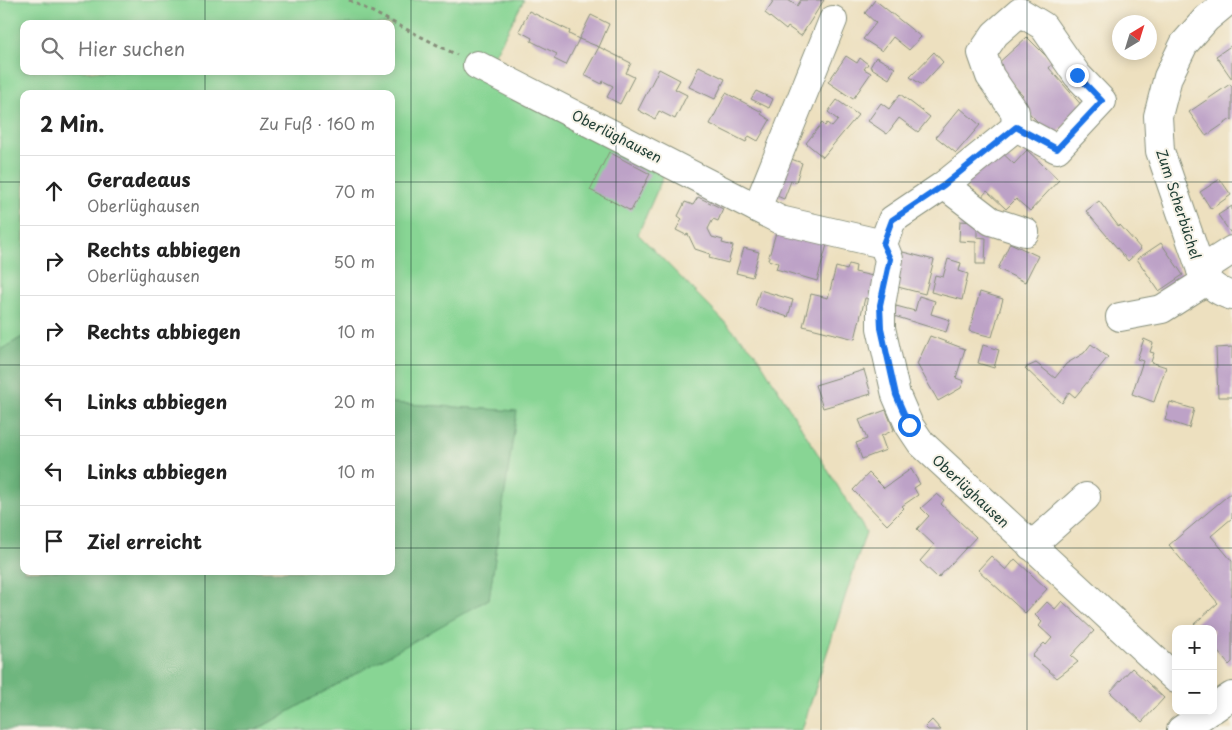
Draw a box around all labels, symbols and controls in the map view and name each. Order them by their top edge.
north arrow [1112,15,1157,60]
search box [20,20,395,75]
icon: search [38,34,66,62]
text: Hier suchen [78,34,185,62]
route end [1066,64,1089,87]
street label: Oberlüghausen [568,104,666,168]
text: 2 Min. [40,107,104,139]
text: Zu Fuß · 160 m [259,111,375,135]
street label: Zum Scherbüchel [1151,146,1207,262]
text: Geradeaus [87,165,191,193]
icon: ahead [40,177,68,205]
text: 70 m [335,179,375,203]
text: Oberlüghausen [87,193,200,217]
text: Rechts abbiegen [87,235,241,263]
icon: right [40,247,68,275]
text: 50 m [334,249,375,273]
text: Oberlüghausen [87,263,200,287]
icon: right [40,317,68,345]
text: Rechts abbiegen [87,317,241,345]
text: 10 m [338,319,375,343]
icon: left [40,387,68,415]
text: Links abbiegen [87,387,227,415]
text: 20 m [334,389,375,413]
route start [898,414,921,437]
street label: Oberlüghausen [928,450,1014,532]
icon: left [40,457,68,485]
text: Links abbiegen [87,457,227,485]
text: 10 m [338,459,375,483]
icon: arrive [40,527,68,555]
text: Ziel erreicht [87,527,202,555]
map controls [1172,625,1217,715]
button: + [1172,625,1217,670]
button: − [1172,670,1217,715]

